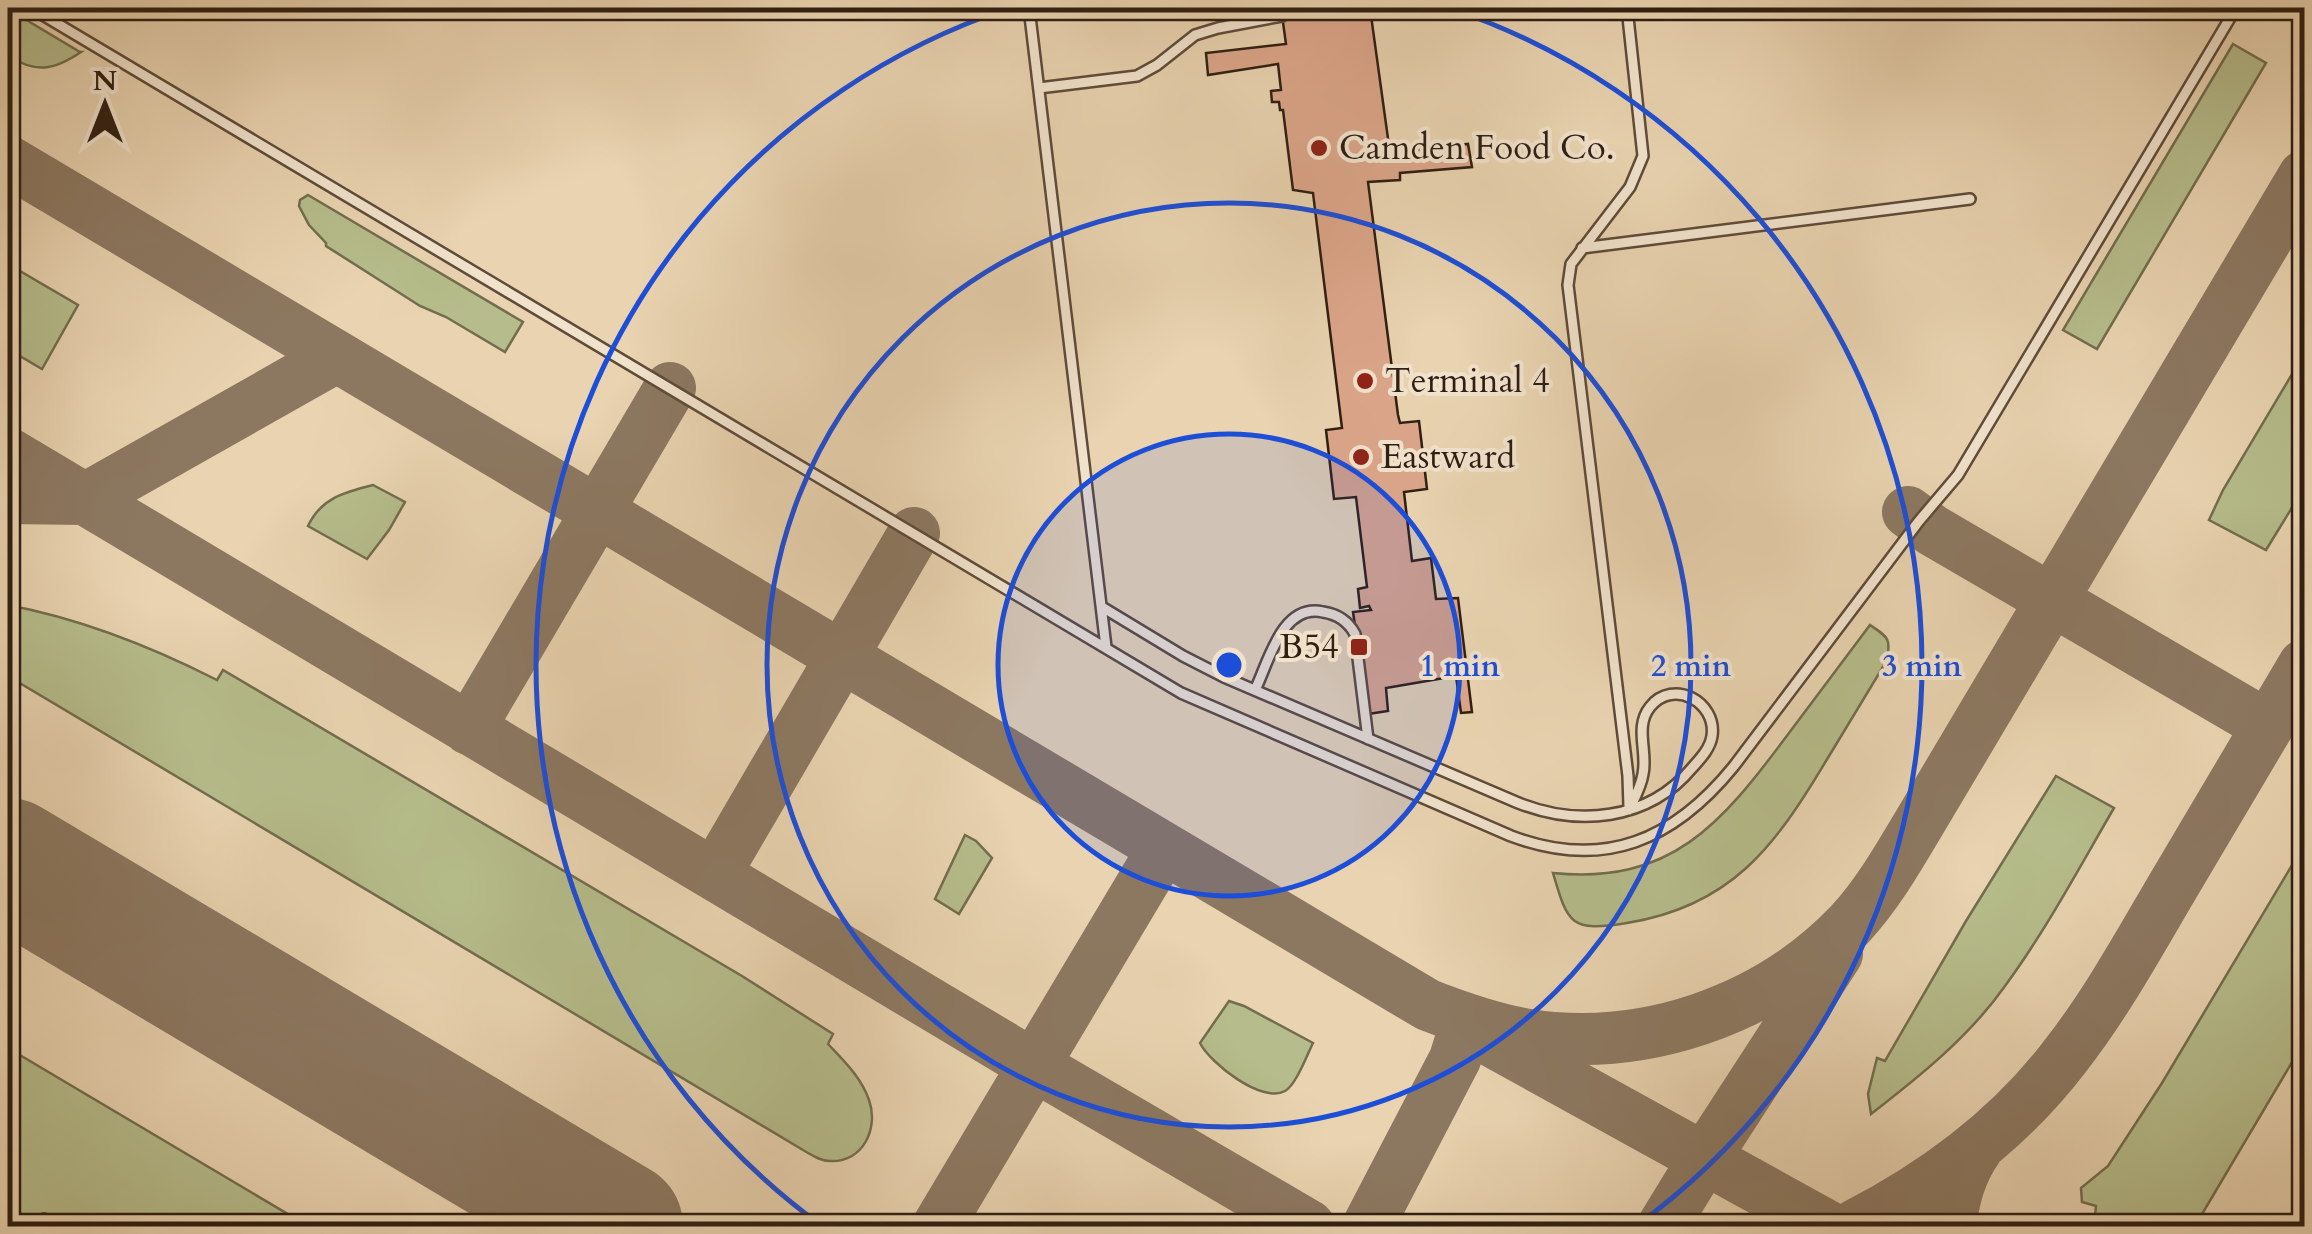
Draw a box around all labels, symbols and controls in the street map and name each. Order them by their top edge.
north arrow [55,55,155,155]
text: N [93,62,117,100]
place label: Camden Food Co. [1339,124,1615,172]
marker: Camden Food Co. [1308,137,1330,159]
place label: Terminal 4 [1385,357,1550,405]
marker: Terminal 4 [1354,370,1376,392]
place label: Eastward [1381,433,1515,481]
marker: Eastward [1350,446,1372,468]
place label: B54 [1279,623,1339,671]
marker: B54 [1348,636,1370,658]
text: 1 min [1420,646,1500,687]
text: 2 min [1651,646,1731,687]
text: 3 min [1882,646,1962,687]
centre of rings [1211,647,1247,683]

